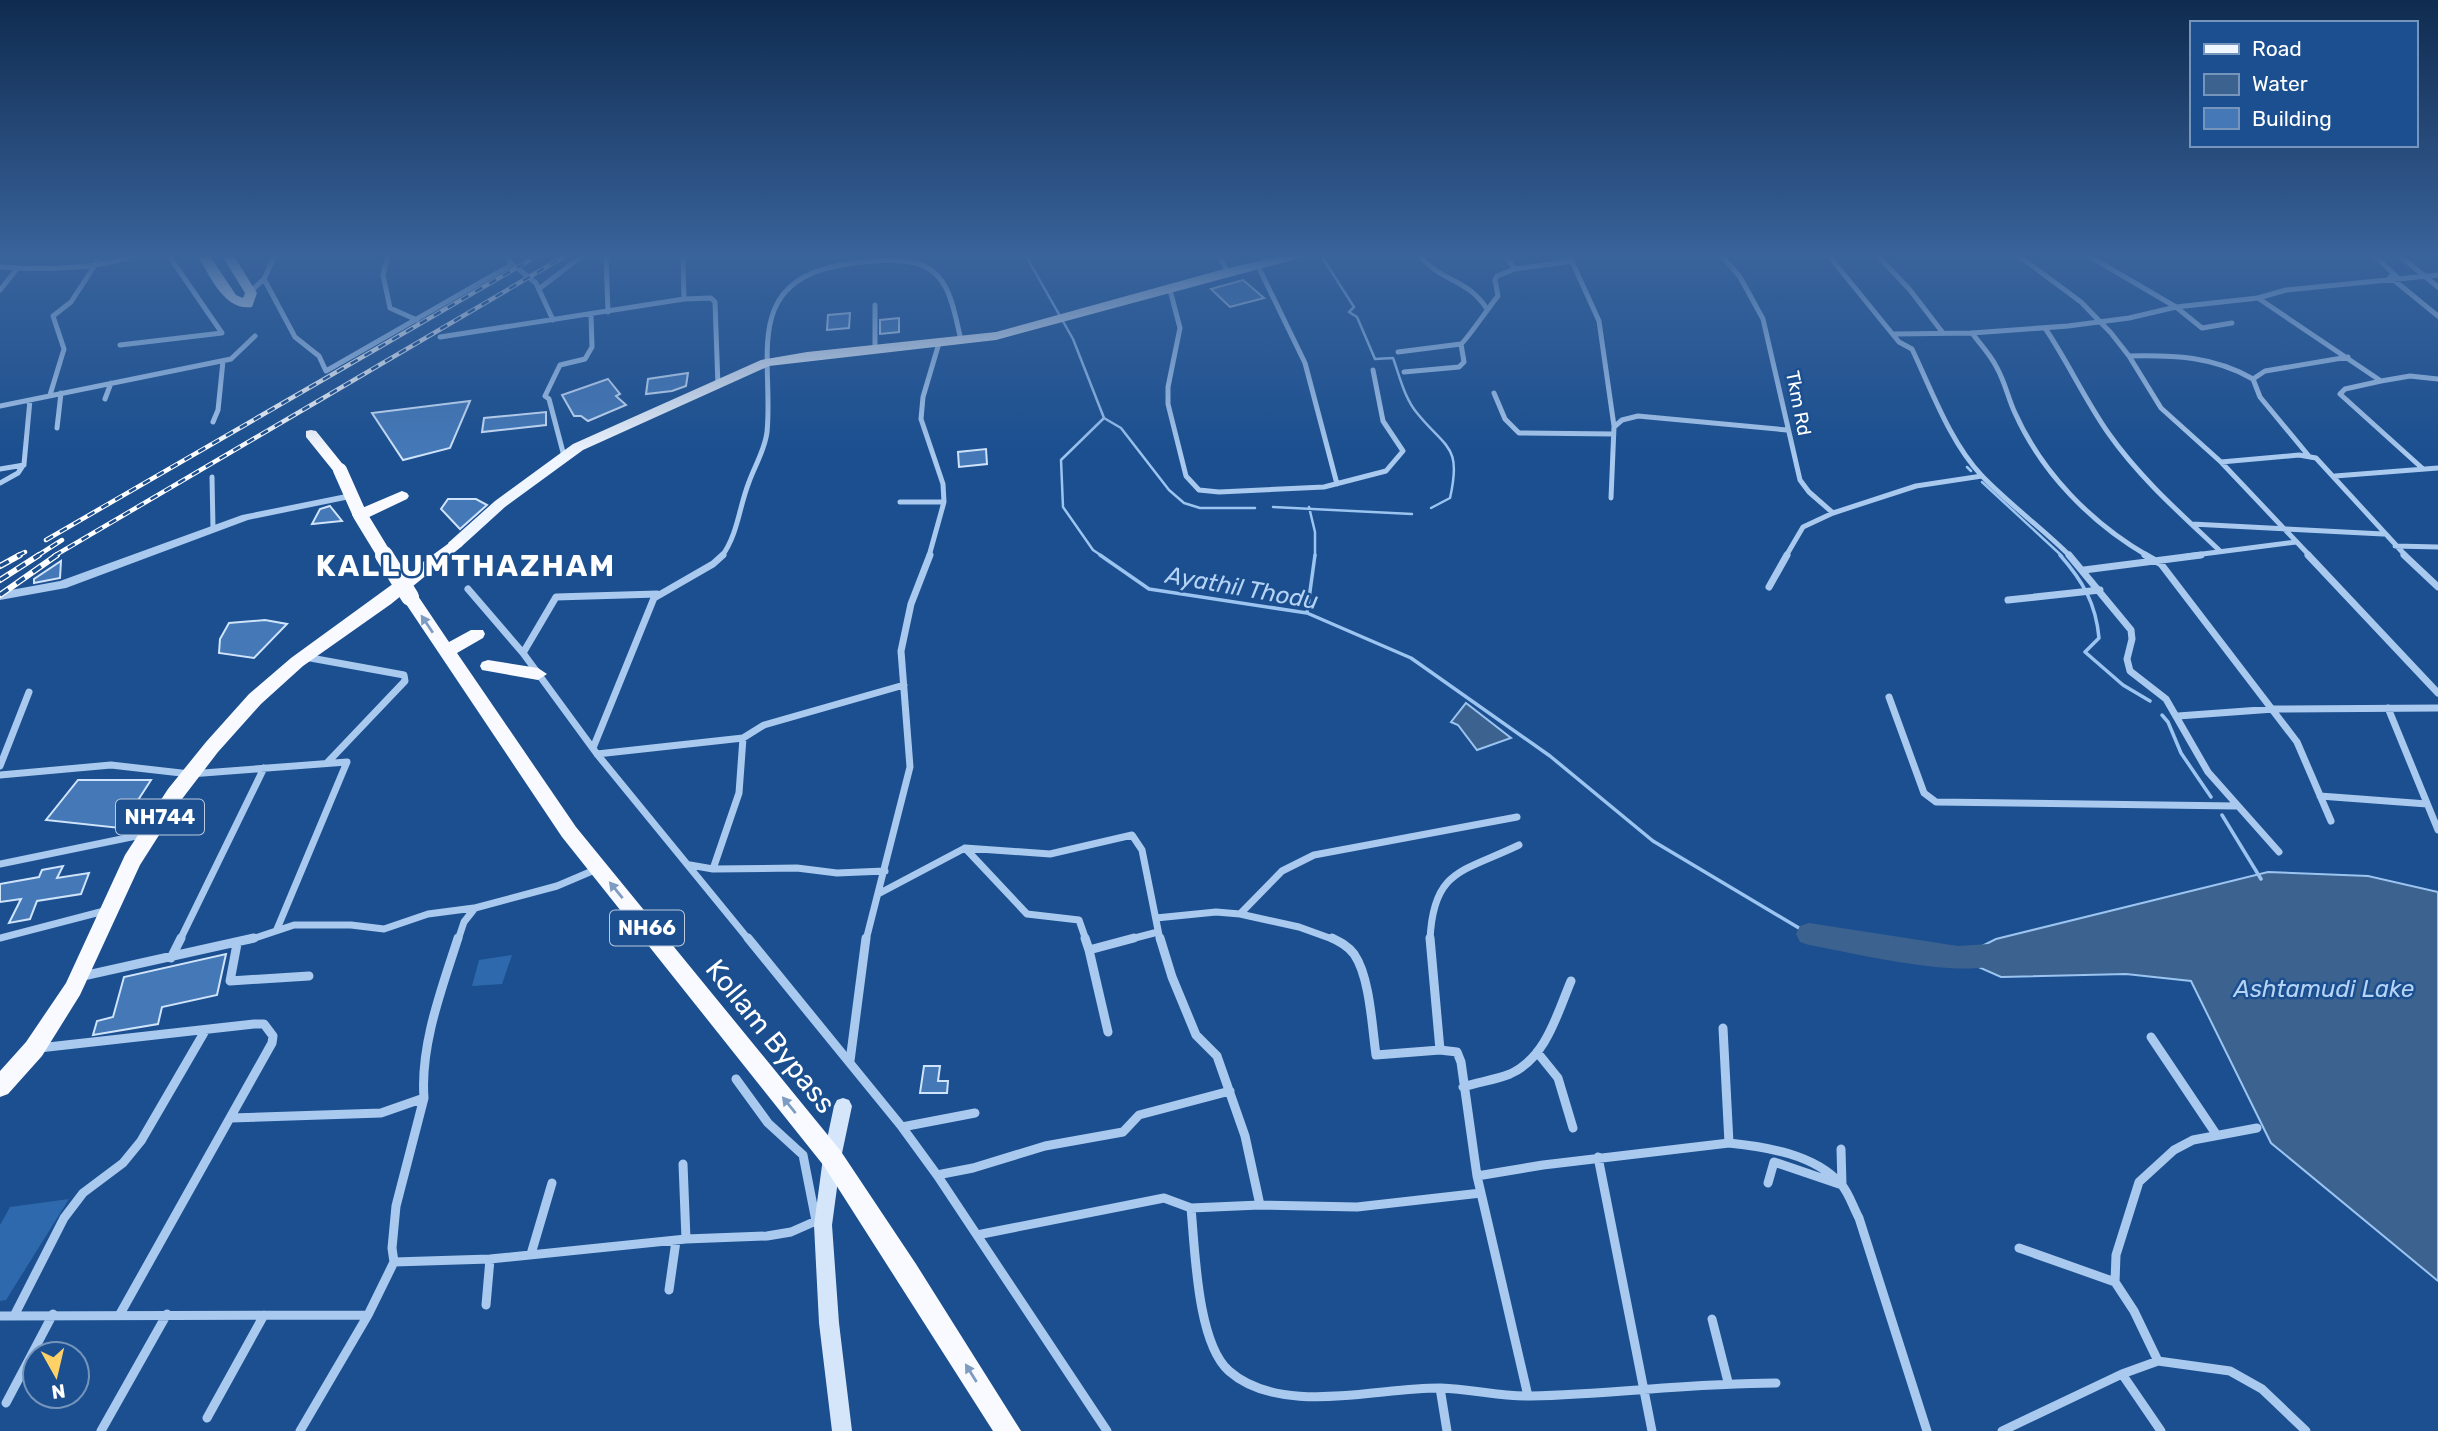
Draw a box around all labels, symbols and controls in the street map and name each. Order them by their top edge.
legend [2190,21,2417,147]
text: Road [2252,36,2302,61]
text: Water [2252,71,2308,96]
text: Building [2252,106,2332,131]
street label: Tkm Rd [1781,369,1816,437]
district label: KALLUMTHAZHAM [316,548,616,584]
water label: Ayathil Thodu [1162,560,1320,615]
one-way arrow [420,615,434,633]
road number: NH744 [116,800,204,834]
one-way arrow [609,881,623,899]
road number: NH66 [610,911,684,946]
street label: Kollam Bypass [699,953,843,1120]
water label: Ashtamudi Lake [2232,975,2414,1003]
one-way arrow [782,1097,797,1114]
north arrow [21,1340,91,1410]
one-way arrow [965,1363,978,1383]
text: N [50,1379,67,1404]

